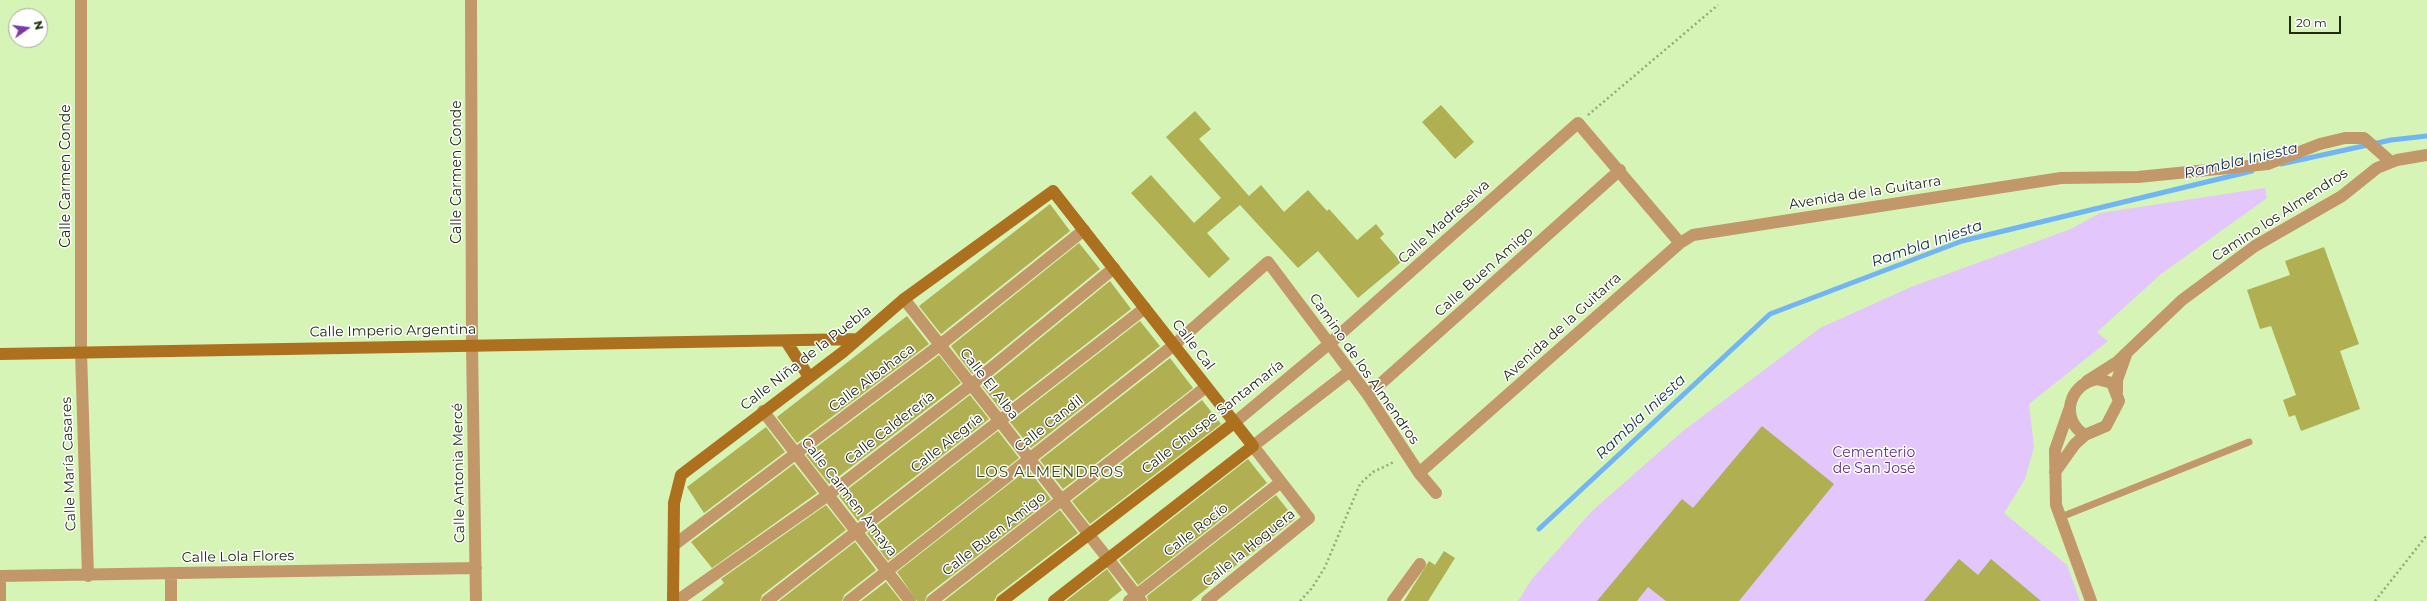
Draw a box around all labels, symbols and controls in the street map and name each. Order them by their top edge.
north arrow [8,8,48,48]
scale bar [2291,8,2343,34]
text: 20 m [2296,15,2327,30]
text: N [31,19,47,31]
street label: Calle Carmen Conde [449,100,465,244]
street label: Calle Carmen Conde [58,104,74,248]
water label: Rambla Iniesta [2182,139,2300,183]
street label: Camino los Almendros [2209,165,2351,265]
street label: Avenida de la Guitarra [1788,173,1942,213]
street label: Calle Madreselva [1395,176,1493,268]
water label: Rambla Iniesta [1869,217,1985,271]
street label: Calle Buen Amigo [1431,223,1537,321]
street label: Avenida de la Guitarra [1499,269,1625,385]
street label: Camino de los Almendros [1305,290,1423,448]
street label: Calle Niña de la Puebla [737,302,875,414]
street label: Calle Cal [1168,316,1218,374]
street label: Calle Imperio Argentina [310,321,476,341]
street label: Calle Albahaca [826,340,918,416]
street label: Calle El Alba [956,345,1022,423]
street label: Calle Chuspe Santamaría [1139,356,1287,478]
water label: Rambla Iniesta [1592,371,1690,463]
street label: Calle Calderería [842,388,938,468]
street label: Calle Candil [1011,392,1087,456]
street label: Calle María Casares [58,397,80,531]
street label: Calle Antonia Mercé [449,403,469,543]
street label: Calle Alegría [908,410,986,476]
street label: Calle Carmen Amaya [797,434,901,560]
park label: Cementerio de San José [1833,445,1915,478]
district label: LOS ALMENDROS [976,464,1124,482]
street label: Calle Buen Amigo [939,488,1049,580]
street label: Calle Rocío [1161,500,1231,560]
street label: Calle la Hoguera [1199,505,1299,591]
street label: Calle Lola Flores [182,548,294,566]

